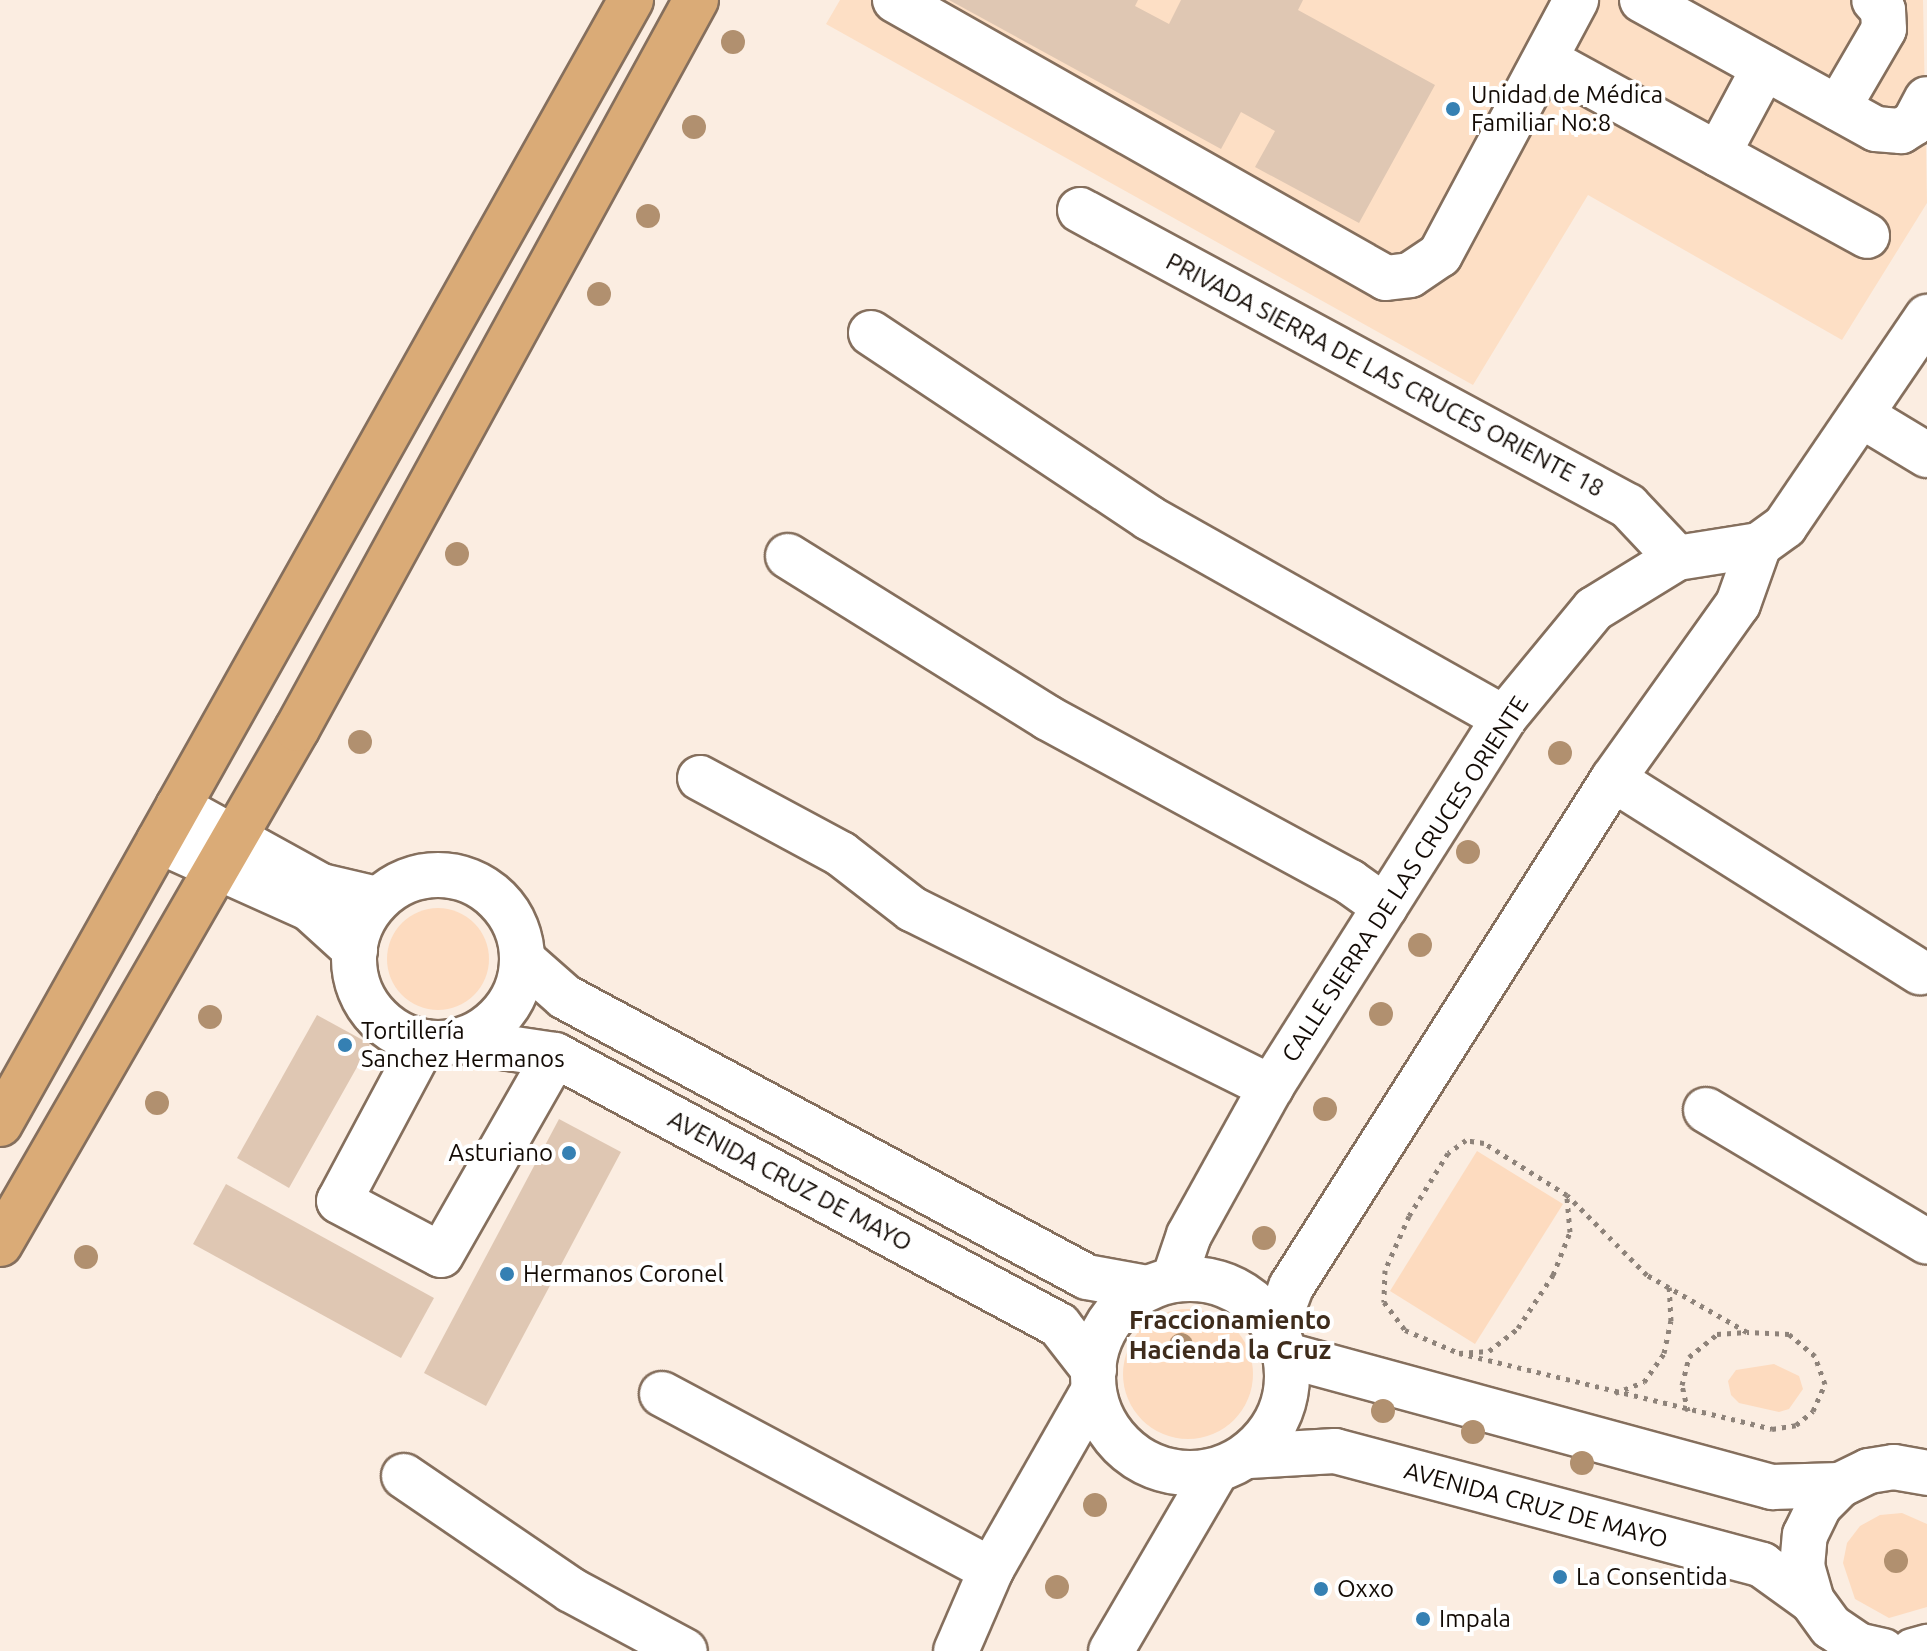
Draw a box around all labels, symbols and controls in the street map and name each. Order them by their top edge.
place label: Unidad de Médica Familiar No:8 [1471,81,1663,137]
marker: Unidad de Médica Familiar No:8 [1442,98,1464,120]
street label: PRIVADA SIERRA DE LAS CRUCES ORIENTE 18 [1161,247,1609,503]
street label: CALLE SIERRA DE LAS CRUCES ORIENTE [1276,691,1534,1067]
place label: Tortillería Sanchez Hermanos [361,1017,565,1073]
marker: Tortillería Sanchez Hermanos [336,1036,354,1054]
street label: AVENIDA CRUZ DE MAYO [663,1105,917,1257]
place label: Asturiano [449,1139,553,1167]
marker: Asturiano [560,1144,578,1162]
place label: Hermanos Coronel [523,1260,724,1288]
marker: Hermanos Coronel [498,1265,516,1283]
district label: Fraccionamiento Hacienda la Cruz [1129,1304,1331,1366]
street label: AVENIDA CRUZ DE MAYO [1401,1456,1671,1554]
place label: La Consentida [1576,1563,1728,1591]
marker: La Consentida [1551,1568,1569,1586]
place label: Oxxo [1337,1575,1394,1603]
marker: Oxxo [1312,1580,1330,1598]
place label: Impala [1439,1605,1511,1633]
marker: Impala [1414,1610,1432,1628]

